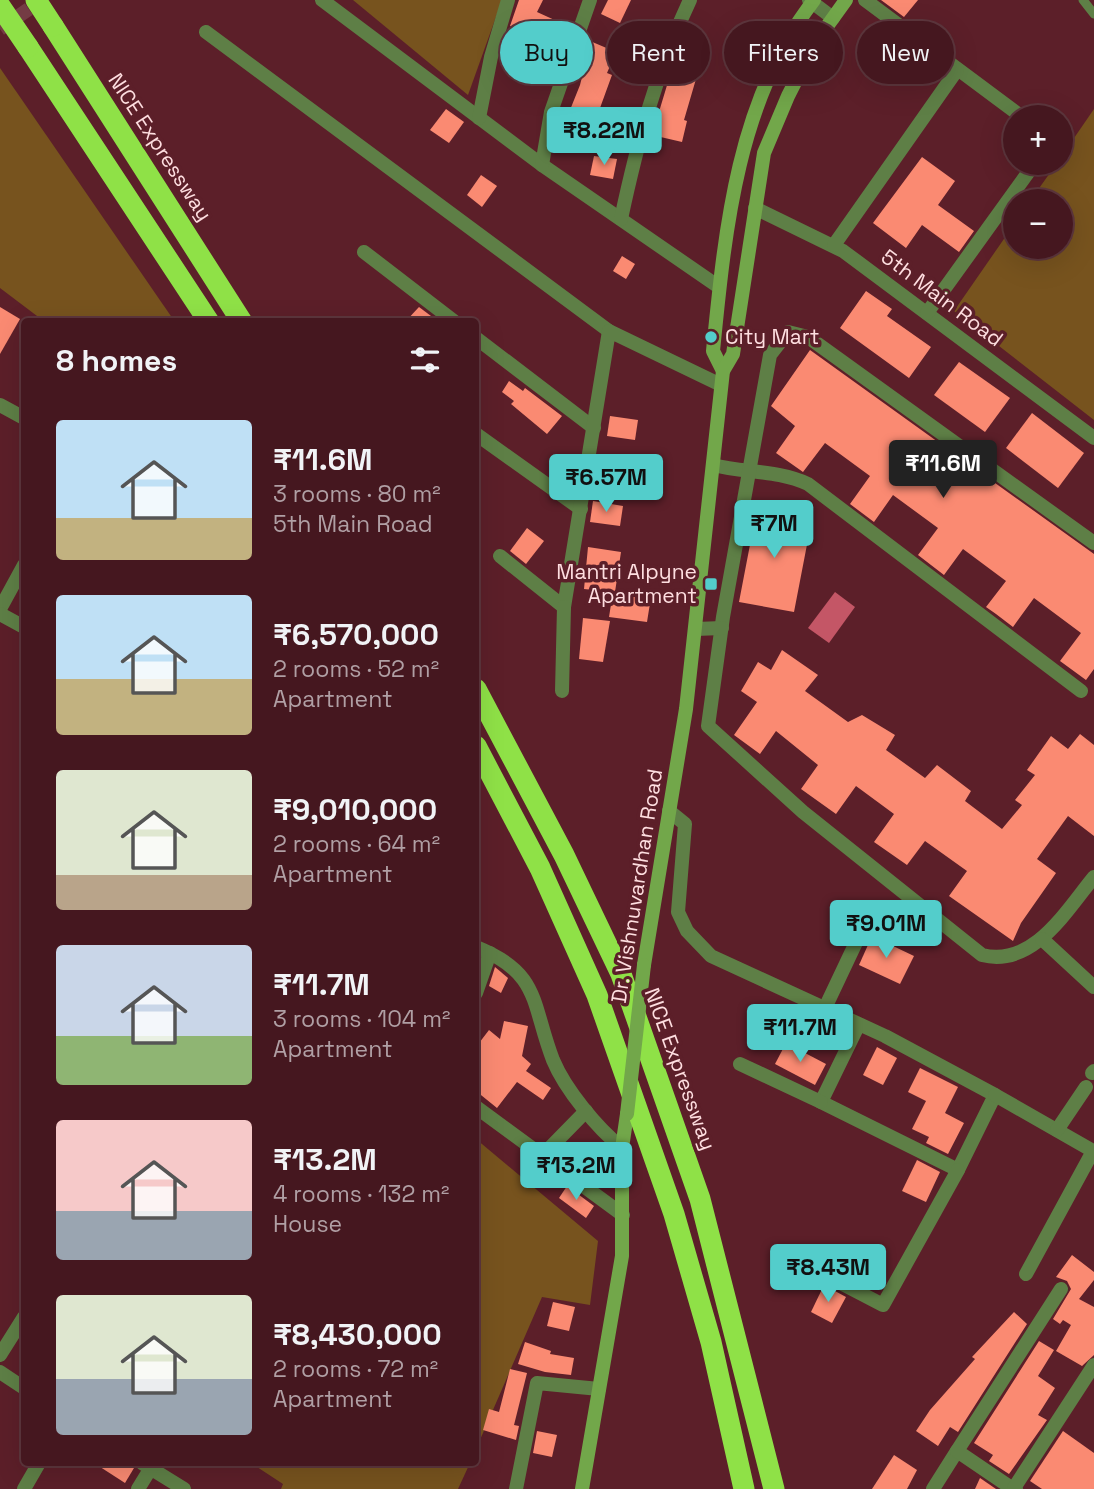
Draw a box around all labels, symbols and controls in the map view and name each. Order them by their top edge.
chip: Buy [500,21,593,84]
chip: Rent [607,21,710,84]
chip: Filters [724,21,843,84]
chip: New [857,21,954,84]
street label: NICE Expressway [103,68,218,226]
map controls [1003,105,1073,259]
button: + [1003,105,1073,175]
pin: ₹8.22M [547,108,661,167]
text: ₹8.22M [563,115,645,145]
button: − [1003,189,1073,259]
street label: 5th Main Road [876,243,1009,352]
place label: City Mart [725,323,819,350]
marker: City Mart [703,329,719,345]
text: 8 homes [56,341,177,380]
icon: filters [406,341,444,379]
text: ₹11.6M [273,440,372,479]
pin: ₹11.6M [886,440,1000,500]
icon: home [112,448,196,532]
text: ₹11.6M [905,448,981,478]
pin: ₹6.57M [549,454,663,514]
text: ₹6.57M [565,462,647,492]
text: 3 rooms · 80 m² [273,479,441,509]
pin: ₹7M [740,500,808,560]
text: ₹7M [750,508,798,538]
text: 5th Main Road [273,509,433,539]
place label: Mantri Alpyne Apartment [556,558,697,609]
marker: Mantri Alpyne Apartment [703,576,719,592]
text: ₹6,570,000 [273,615,439,654]
icon: home [112,623,196,707]
text: 2 rooms · 52 m² [273,654,439,684]
text: Apartment [273,684,393,714]
street label: Dr. Vishnuvardhan Road [605,767,668,1005]
text: ₹9,010,000 [273,790,437,829]
icon: home [112,798,196,882]
text: 2 rooms · 64 m² [273,829,440,859]
text: Apartment [273,859,393,889]
pin: ₹9.01M [829,900,943,960]
text: ₹9.01M [846,908,926,938]
text: ₹11.7M [273,965,370,1004]
icon: home [112,973,196,1057]
street label: NICE Expressway [639,984,722,1154]
text: 3 rooms · 104 m² [273,1004,450,1034]
pin: ₹11.7M [743,1004,857,1064]
text: ₹11.7M [763,1012,837,1042]
text: Apartment [273,1034,393,1064]
text: ₹13.2M [273,1140,377,1179]
pin: ₹13.2M [519,1142,633,1202]
icon: home [112,1148,196,1232]
text: ₹13.2M [536,1150,616,1180]
text: 4 rooms · 132 m² [273,1179,449,1209]
text: House [273,1209,342,1239]
pin: ₹8.43M [771,1244,885,1304]
text: ₹8.43M [786,1252,870,1282]
text: ₹8,430,000 [273,1315,442,1354]
icon: home [112,1323,196,1407]
text: 2 rooms · 72 m² [273,1354,438,1384]
text: Apartment [273,1384,393,1414]

